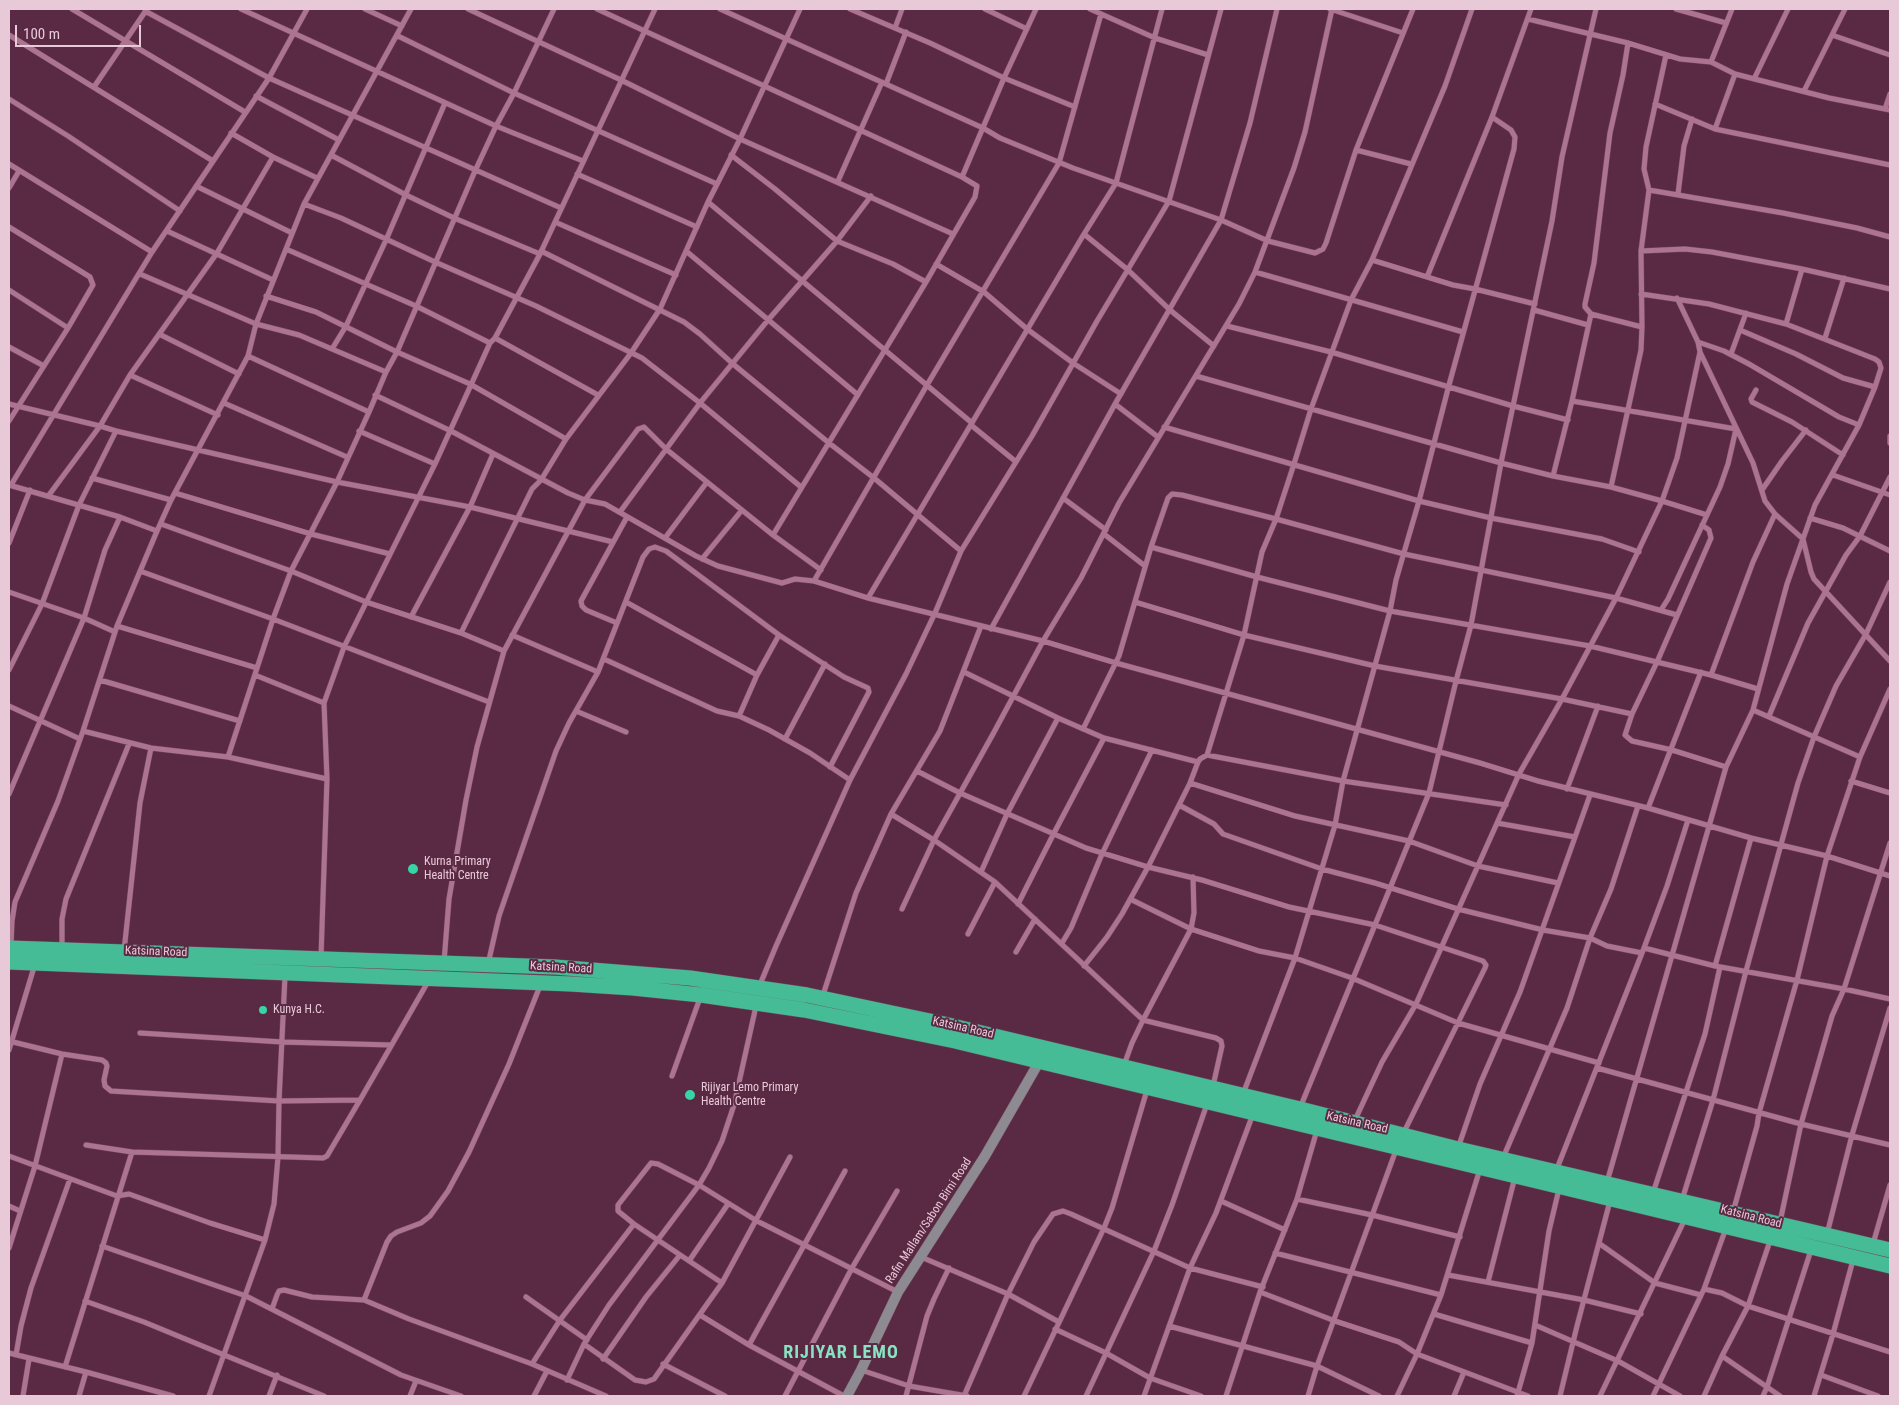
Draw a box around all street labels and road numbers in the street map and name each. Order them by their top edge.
street label: Katsina Road [125,944,187,960]
street label: Katsina Road [529,959,593,977]
street label: Katsina Road [931,1014,995,1042]
street label: Katsina Road [1325,1109,1389,1137]
street label: Rafin Mallam/Sabon Birni Road [883,1155,975,1287]
street label: Katsina Road [1719,1202,1783,1232]

